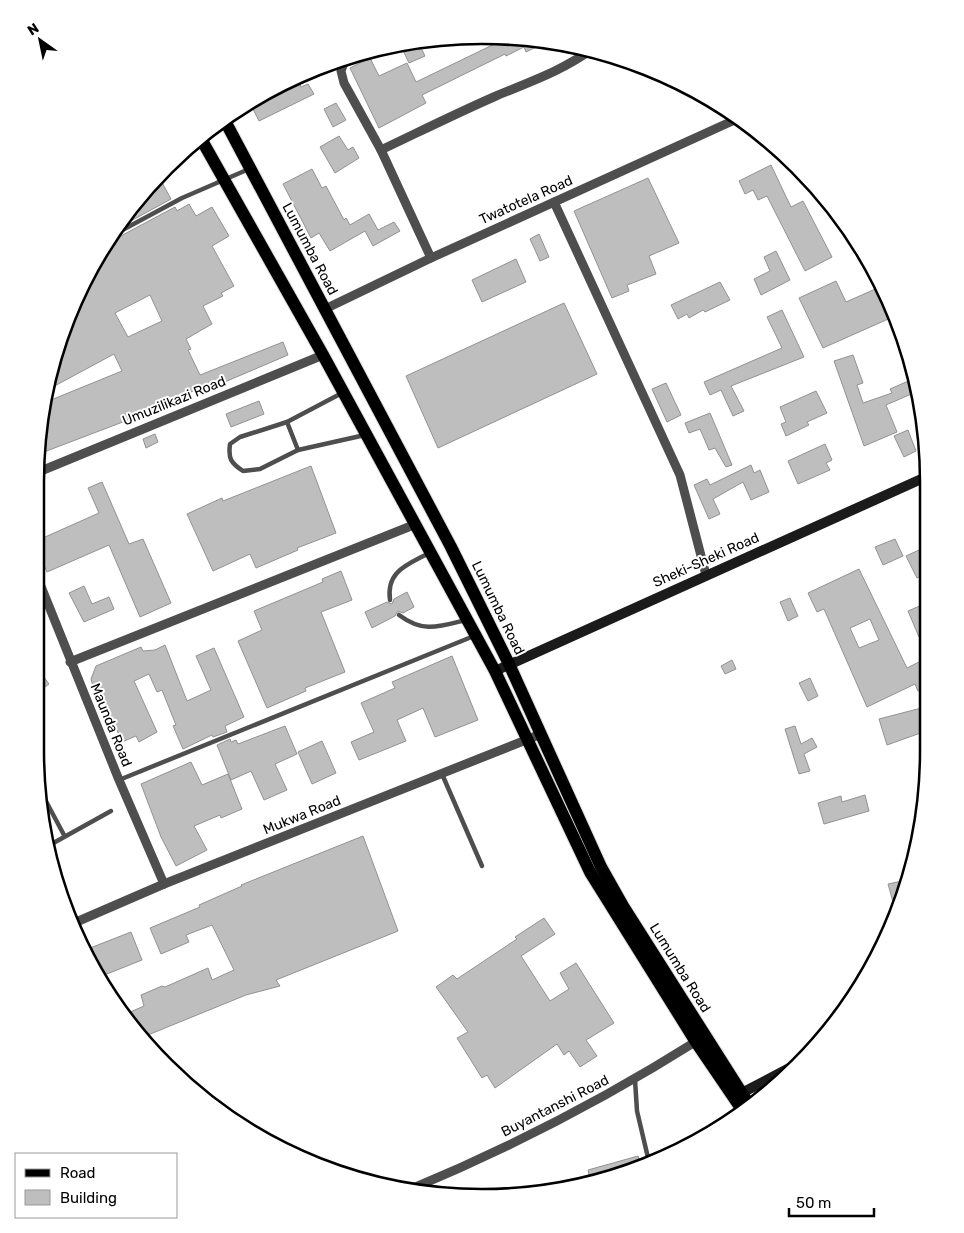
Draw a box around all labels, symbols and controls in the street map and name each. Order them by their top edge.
north arrow [15,15,65,65]
text: N [24,20,42,39]
street label: Twatotela Road [477,172,575,228]
street label: Lumumba Road [279,200,341,298]
street label: Umuzilikazi Road [120,373,228,429]
street label: Sheki-Sheki Road [650,529,762,591]
street label: Lumumba Road [468,558,528,658]
street label: Maunda Road [87,681,135,769]
street label: Mukwa Road [261,792,343,838]
street label: Lumumba Road [646,920,714,1016]
street label: Buyantanshi Road [498,1071,612,1141]
legend [15,1153,178,1218]
text: Road [60,1164,96,1182]
scale bar [789,1186,874,1218]
text: Building [60,1189,117,1207]
text: 50 m [796,1194,831,1212]

